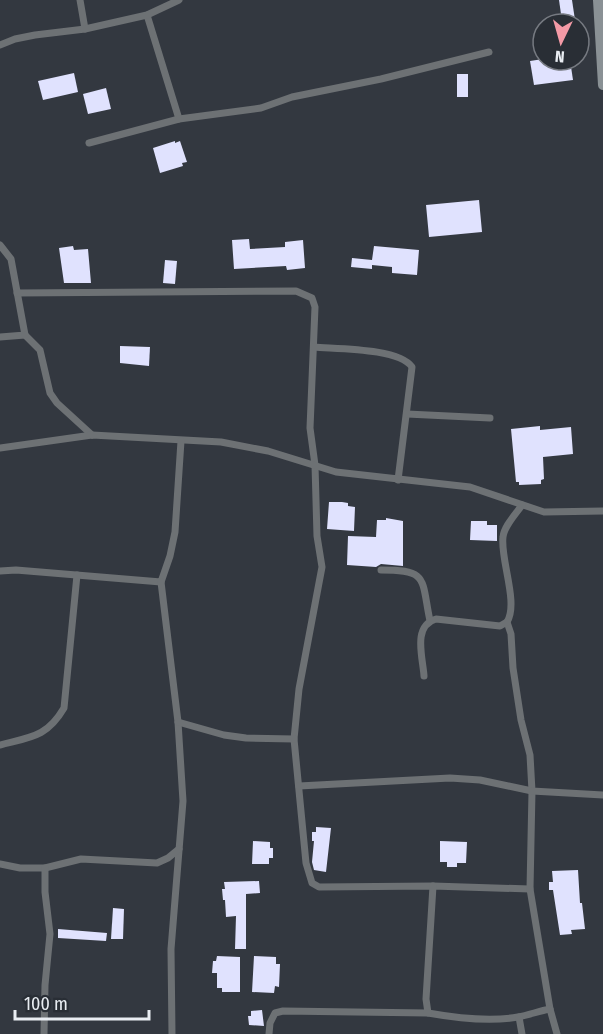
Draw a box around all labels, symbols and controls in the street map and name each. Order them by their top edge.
north arrow [531,12,591,72]
text: N [554,47,565,66]
scale bar [15,983,148,1021]
text: 100 m [24,993,68,1015]

